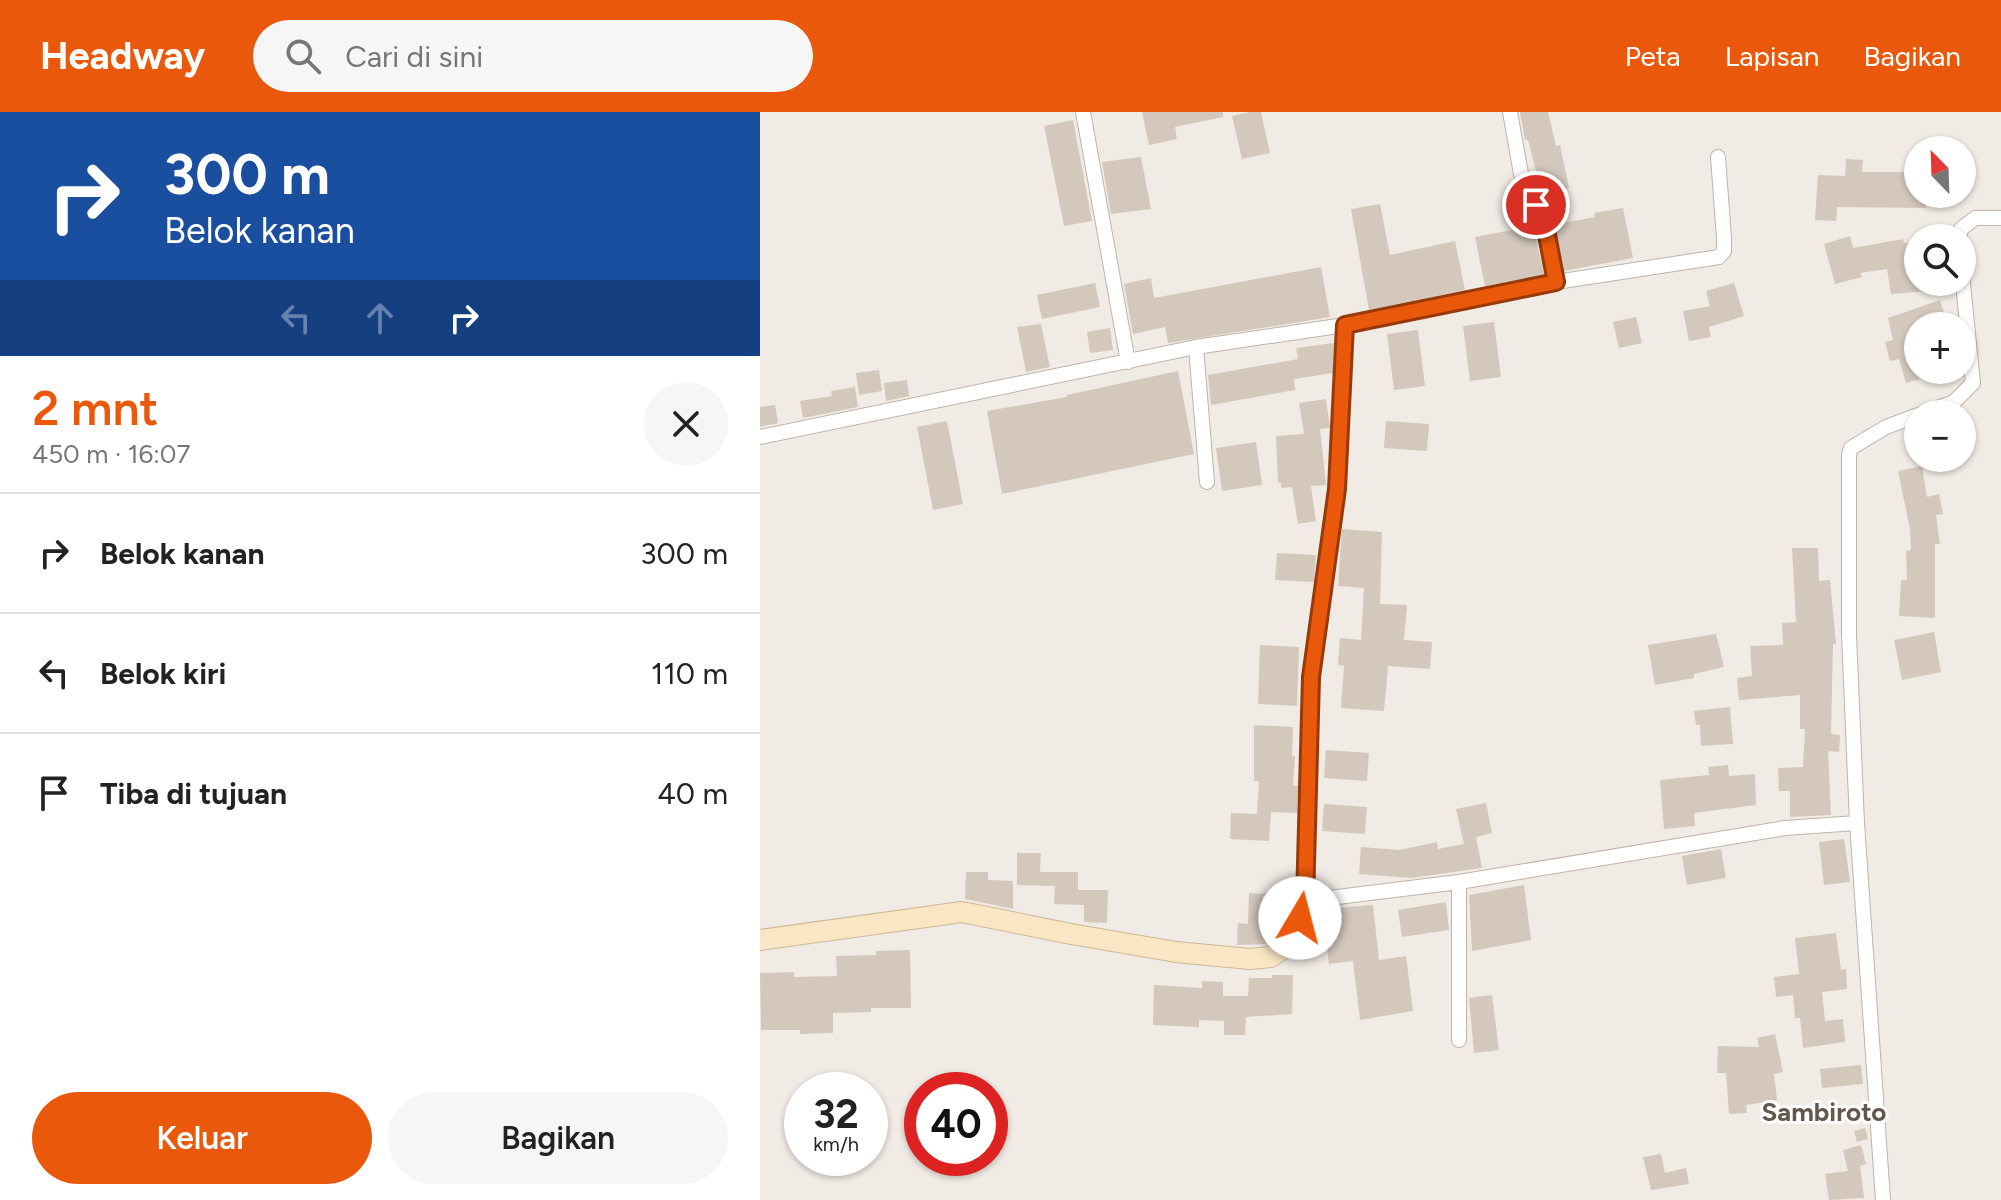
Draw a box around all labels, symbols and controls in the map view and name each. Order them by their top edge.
search box [253,20,813,92]
text: Headway [40,33,205,79]
icon: search [281,34,325,78]
text: Cari di sini [345,38,483,75]
text: Peta [1625,39,1681,73]
text: Lapisan [1725,39,1819,73]
text: Bagikan [1863,39,1961,73]
north arrow [1904,136,1976,208]
map controls [1904,136,1976,472]
text: 300 m [164,141,330,208]
icon: right [32,144,136,248]
pin [1502,171,1570,239]
icon: arrive [1514,183,1558,227]
text: Belok kanan [164,209,355,252]
button: search [1904,224,1976,296]
icon: left [274,296,318,340]
icon: ahead [358,296,402,340]
icon: right [442,296,486,340]
button: + [1904,312,1976,384]
text: 2 mnt [32,379,158,437]
button: close [644,382,728,466]
button: − [1904,400,1976,472]
text: 450 m · 16:07 [32,438,190,470]
icon: right [32,531,76,575]
text: Belok kanan [100,535,265,572]
text: 300 m [640,535,728,572]
icon: left [32,651,76,695]
text: Belok kiri [100,655,226,692]
text: 110 m [651,655,728,692]
icon: arrive [32,771,76,815]
text: Tiba di tujuan [100,775,287,812]
text: 40 m [657,775,728,812]
position arrow [1258,876,1342,960]
speed limit sign: 40 [904,1072,1008,1176]
text: 32 [813,1090,859,1138]
button: Keluar [32,1092,372,1184]
button: Bagikan [388,1092,728,1184]
district label: Sambiroto [1762,1096,1886,1128]
text: km/h [813,1132,859,1156]

